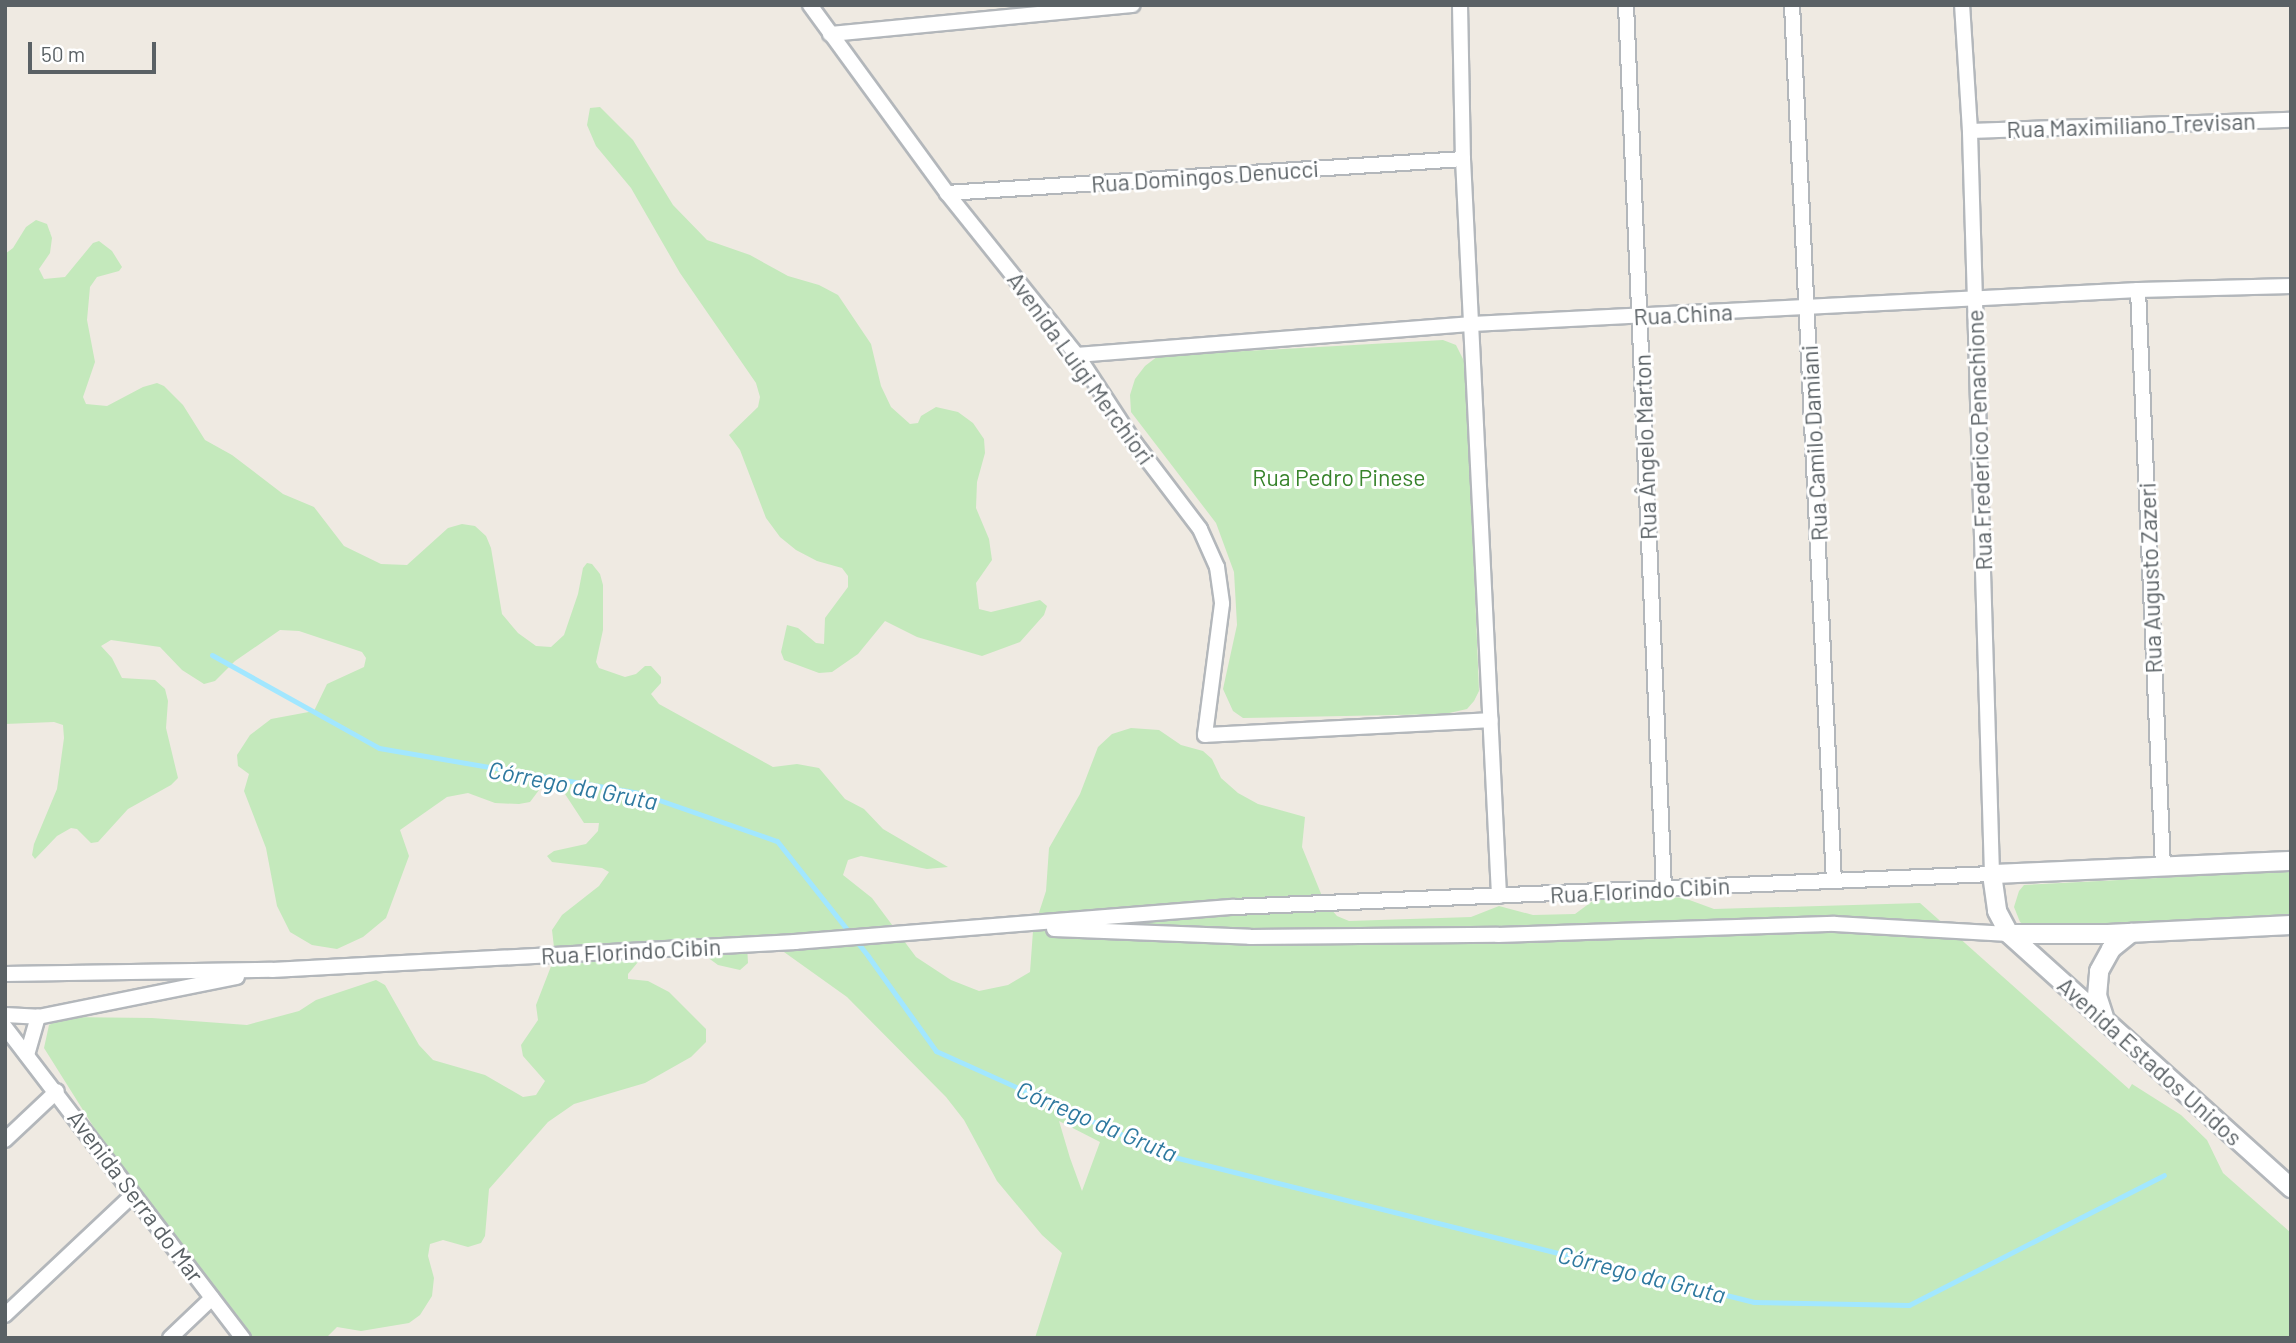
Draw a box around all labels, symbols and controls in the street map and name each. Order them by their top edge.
scale bar [32,28,159,72]
text: 50 m [41,41,85,66]
street label: Rua Maximiliano Trevisan [2006,107,2256,143]
street label: Rua Domingos Denucci [1090,154,1320,198]
street label: Avenida Luigi Merchiori [1002,266,1160,470]
street label: Rua China [1633,298,1733,330]
street label: Rua Frederico Penachione [1961,309,1997,571]
street label: Rua Camilo Damiani [1795,344,1833,542]
street label: Rua Ângelo Marton [1628,354,1662,540]
park label: Rua Pedro Pinese [1252,463,1426,491]
street label: Rua Augusto Zazeri [2133,482,2167,674]
water label: Córrego da Gruta [486,754,660,816]
street label: Rua Florindo Cibin [1549,871,1731,909]
street label: Rua Florindo Cibin [540,932,722,970]
street label: Avenida Estados Unidos [2052,971,2248,1151]
water label: Córrego da Gruta [1012,1074,1182,1168]
street label: Avenida Serra do Mar [62,1105,210,1287]
water label: Córrego da Gruta [1555,1239,1729,1309]

